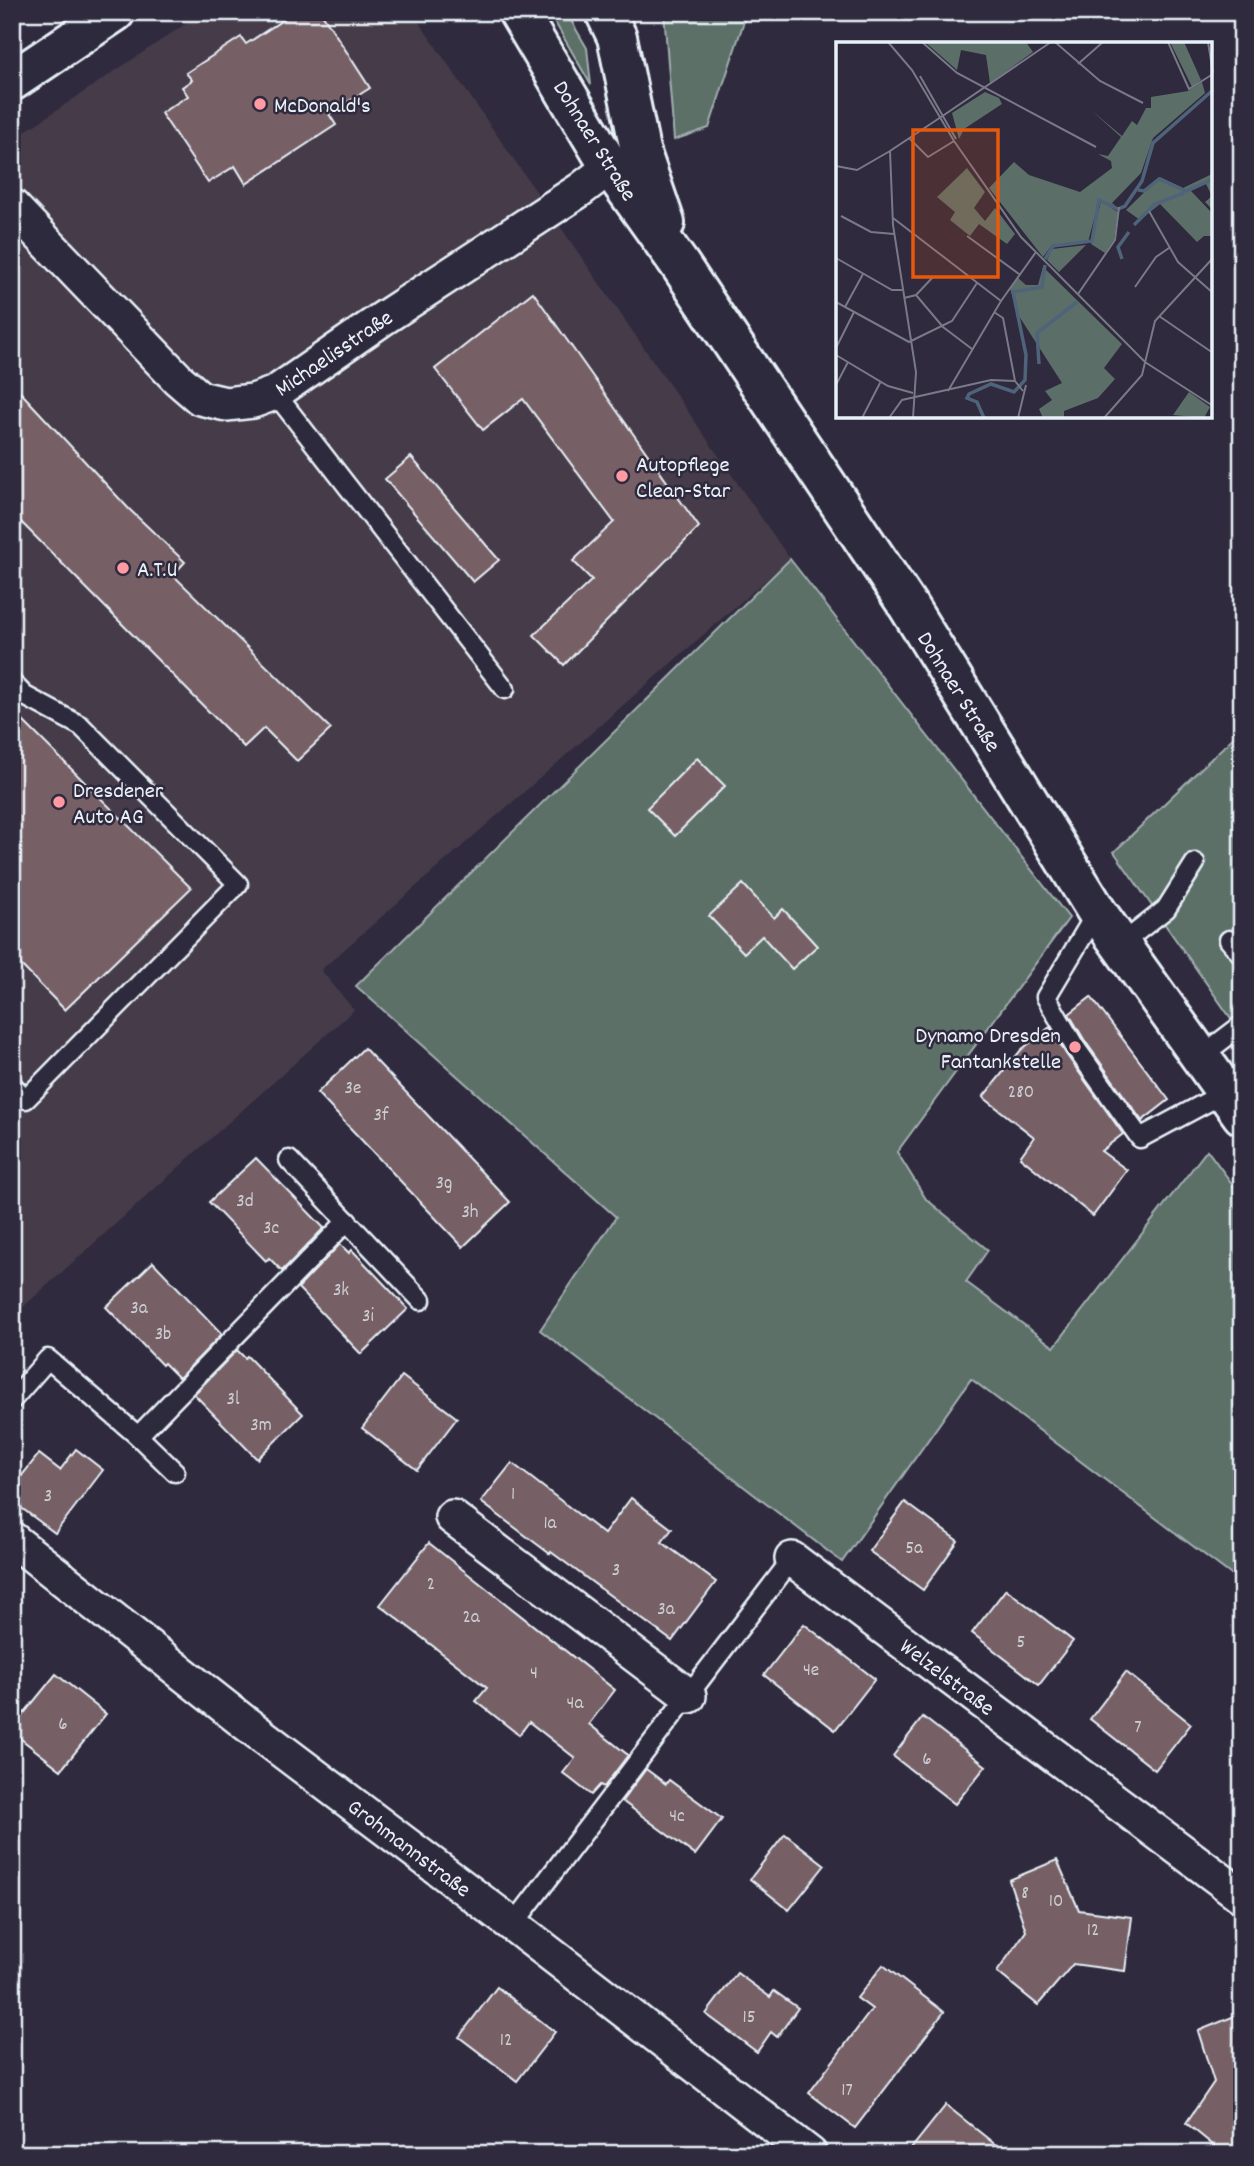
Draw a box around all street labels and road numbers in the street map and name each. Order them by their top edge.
street label: Dohnaer Straße [543,75,643,209]
street label: Michaelisstraße [269,303,401,407]
street label: Dohnaer Straße [907,626,1007,760]
street label: Welzelstraße [891,1632,1000,1726]
street label: Grohmannstraße [339,1792,477,1907]

